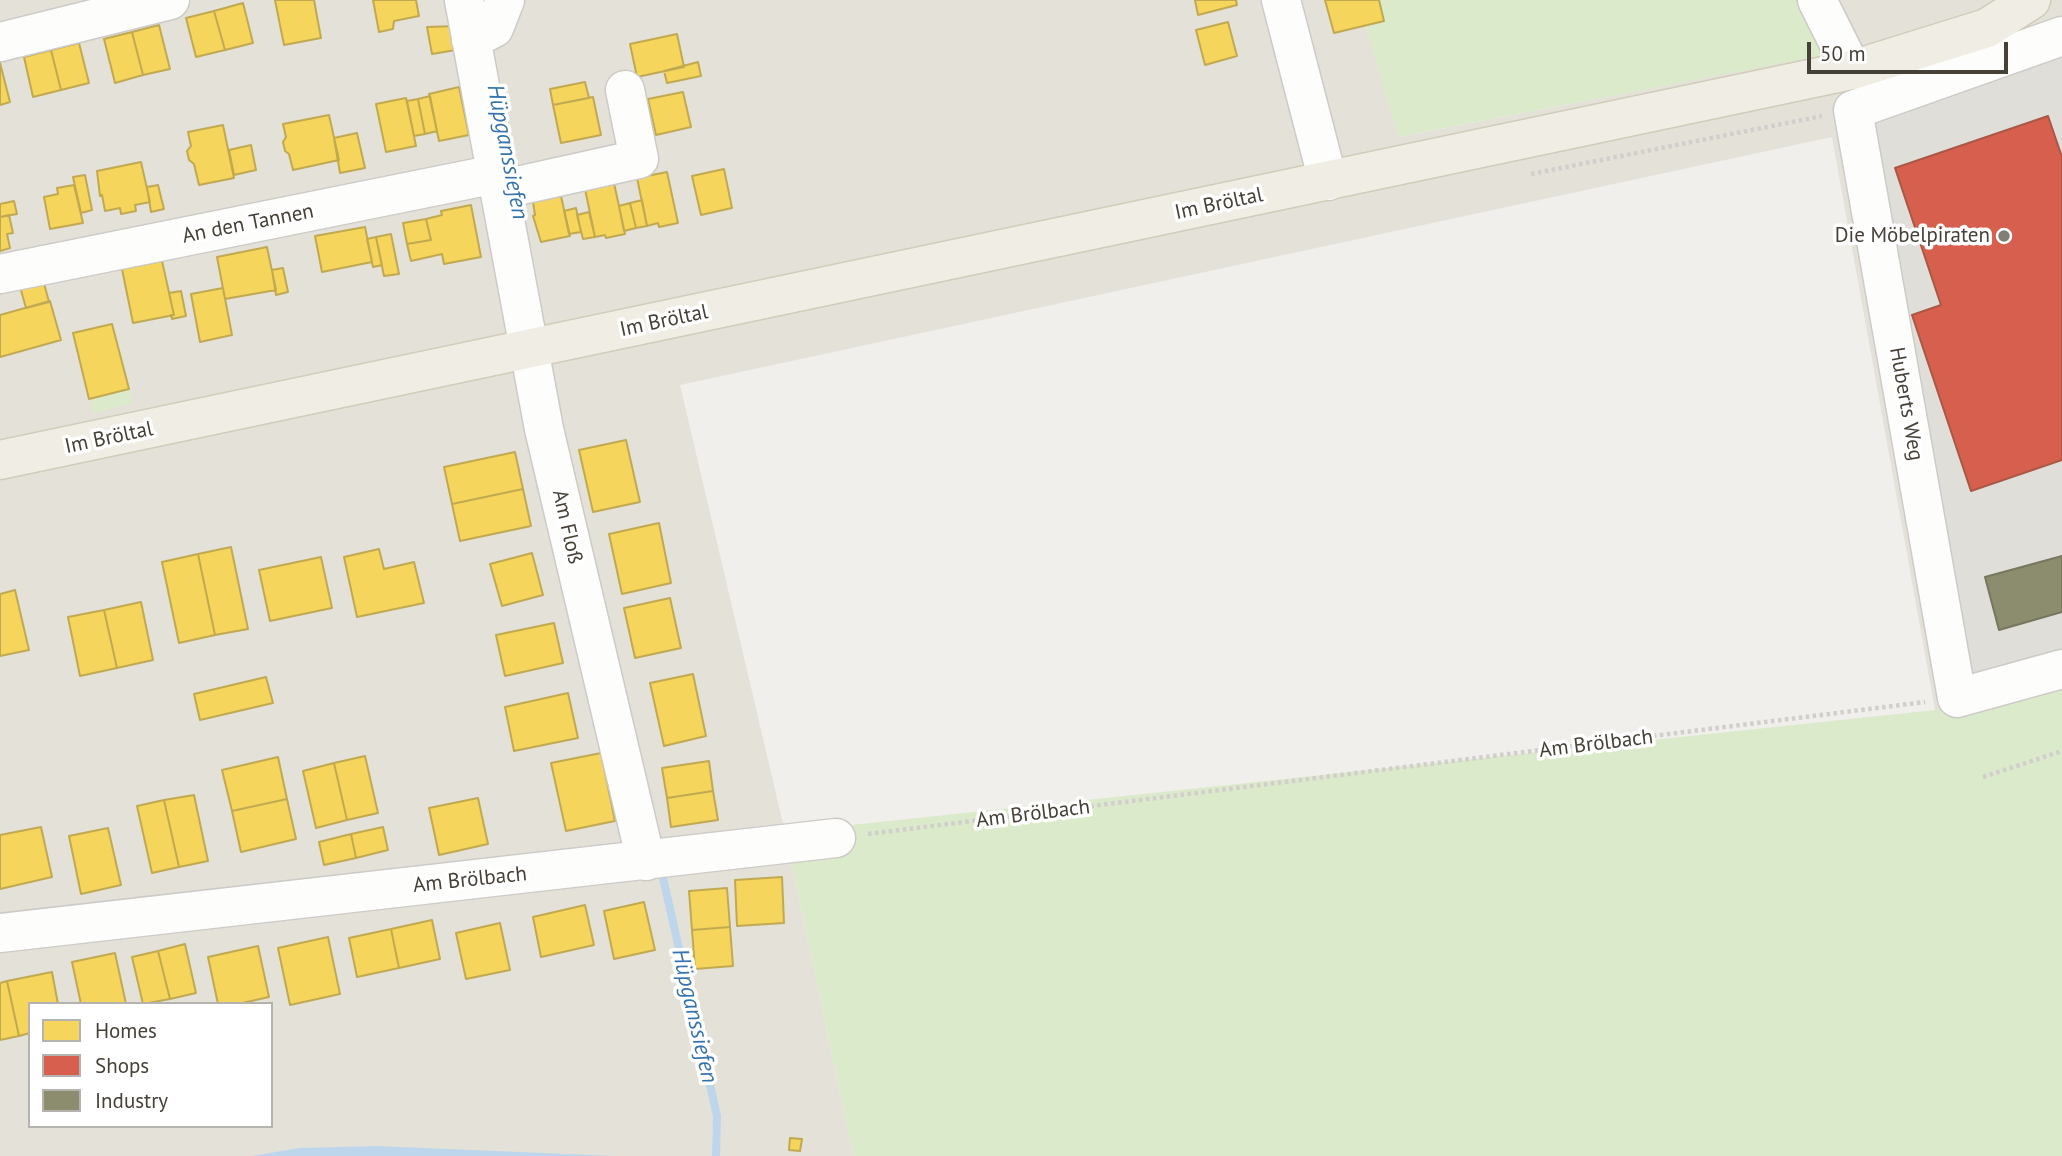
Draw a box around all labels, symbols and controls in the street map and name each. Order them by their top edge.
scale bar [1810,28,2011,72]
text: 50 m [1820,40,1866,67]
water label: Hüpganssiefen [480,82,534,222]
street label: Im Bröltal [1173,182,1265,226]
street label: An den Tannen [180,199,316,249]
place label: Die Möbelpiraten [1835,223,1990,249]
marker: Die Möbelpiraten [1996,228,2012,244]
street label: Im Bröltal [618,299,710,343]
street label: Huberts Weg [1884,345,1928,463]
street label: Im Bröltal [63,416,155,460]
street label: Am Floß [546,487,588,567]
street label: Am Brölbach [1538,725,1654,763]
street label: Am Brölbach [975,795,1091,833]
street label: Am Brölbach [412,861,528,899]
water label: Hüpganssiefen [665,946,723,1086]
legend [28,1002,273,1128]
text: Homes [95,1017,157,1044]
text: Shops [95,1052,149,1079]
text: Industry [95,1087,168,1114]

